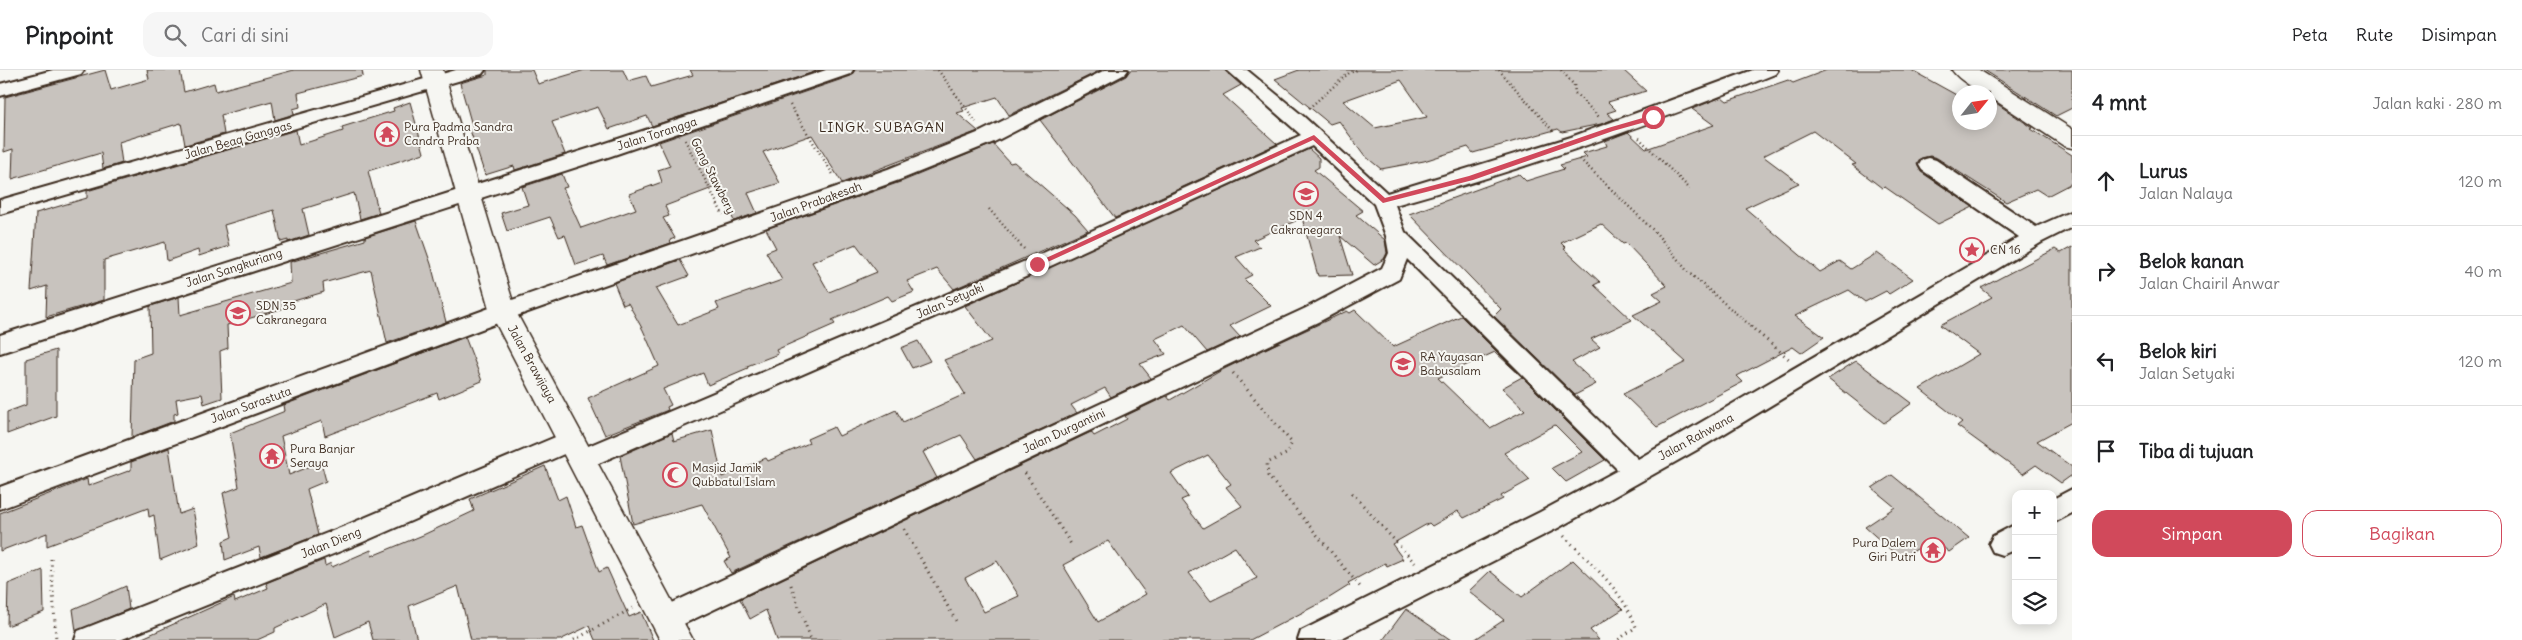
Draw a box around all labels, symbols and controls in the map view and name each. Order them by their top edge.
search box [143,12,493,57]
text: Pinpoint [25,20,113,50]
icon: search [161,21,189,49]
text: Cari di sini [201,23,289,47]
text: Peta [2292,23,2328,46]
text: Rute [2356,23,2393,46]
text: Disimpan [2421,23,2497,46]
north arrow [1952,85,1997,130]
text: 4 mnt [2092,89,2147,116]
text: Jalan kaki · 280 m [2373,93,2502,113]
route start [1642,106,1665,129]
street label: Jalan Torangga [615,113,699,154]
street label: Jalan Beaq Ganggas [182,117,293,162]
district label: LINGK. SUBAGAN [819,118,945,136]
place label: Pura Padma Sandra Candra Praba [404,119,513,148]
temple icon: Pura Padma Sandra Candra Praba [374,121,400,147]
street label: Gang Stawbery [688,135,739,216]
text: Lurus [2139,159,2188,183]
icon: ahead [2092,167,2120,195]
text: 120 m [2459,171,2502,191]
street label: Jalan Prabakesah [768,178,864,225]
school or university icon: SDN 4 Cakranegara [1293,181,1319,207]
text: Jalan Nalaya [2139,183,2233,203]
place label: SDN 4 Cakranegara [1271,208,1342,237]
place icon: CN 16 [1959,237,1985,263]
place label: CN 16 [1990,242,2021,257]
street label: Jalan Sangkuriang [184,245,284,290]
text: Belok kanan [2139,249,2244,273]
route end [1026,253,1049,276]
icon: right [2092,257,2120,285]
text: 40 m [2464,261,2502,281]
text: Jalan Chairil Anwar [2139,273,2280,293]
street label: Jalan Setyaki [914,280,986,321]
place label: SDN 35 Cakranegara [256,298,327,327]
school or university icon: SDN 35 Cakranegara [225,300,251,326]
street label: Jalan Brawijaya [505,322,560,406]
text: Belok kiri [2139,339,2217,363]
icon: left [2092,347,2120,375]
place label: RA Yayasan Babusalam [1420,349,1484,378]
school or university icon: RA Yayasan Babusalam [1390,351,1416,377]
text: 120 m [2459,351,2502,371]
text: Jalan Setyaki [2139,363,2235,383]
street label: Jalan Sarastuta [208,383,293,426]
street label: Jalan Durgantini [1020,405,1107,456]
street label: Jalan Rahwana [1656,410,1736,463]
icon: arrive [2092,437,2120,465]
text: Tiba di tujuan [2139,439,2254,463]
place label: Pura Banjar Seraya [290,441,355,470]
temple icon: Pura Banjar Seraya [259,443,285,469]
place label: Masjid Jamik Qubbatul Islam [692,460,776,489]
mosque icon: Masjid Jamik Qubbatul Islam [662,462,688,488]
map controls [2012,490,2057,625]
button: + [2012,490,2057,535]
button: Simpan [2092,510,2292,557]
button: Bagikan [2302,510,2502,557]
street label: Jalan Dieng [299,524,363,561]
place label: Pura Dalem Giri Putri [1852,535,1916,564]
button: − [2012,535,2057,580]
temple icon: Pura Dalem Giri Putri [1920,537,1946,563]
button: layers [2012,580,2057,625]

